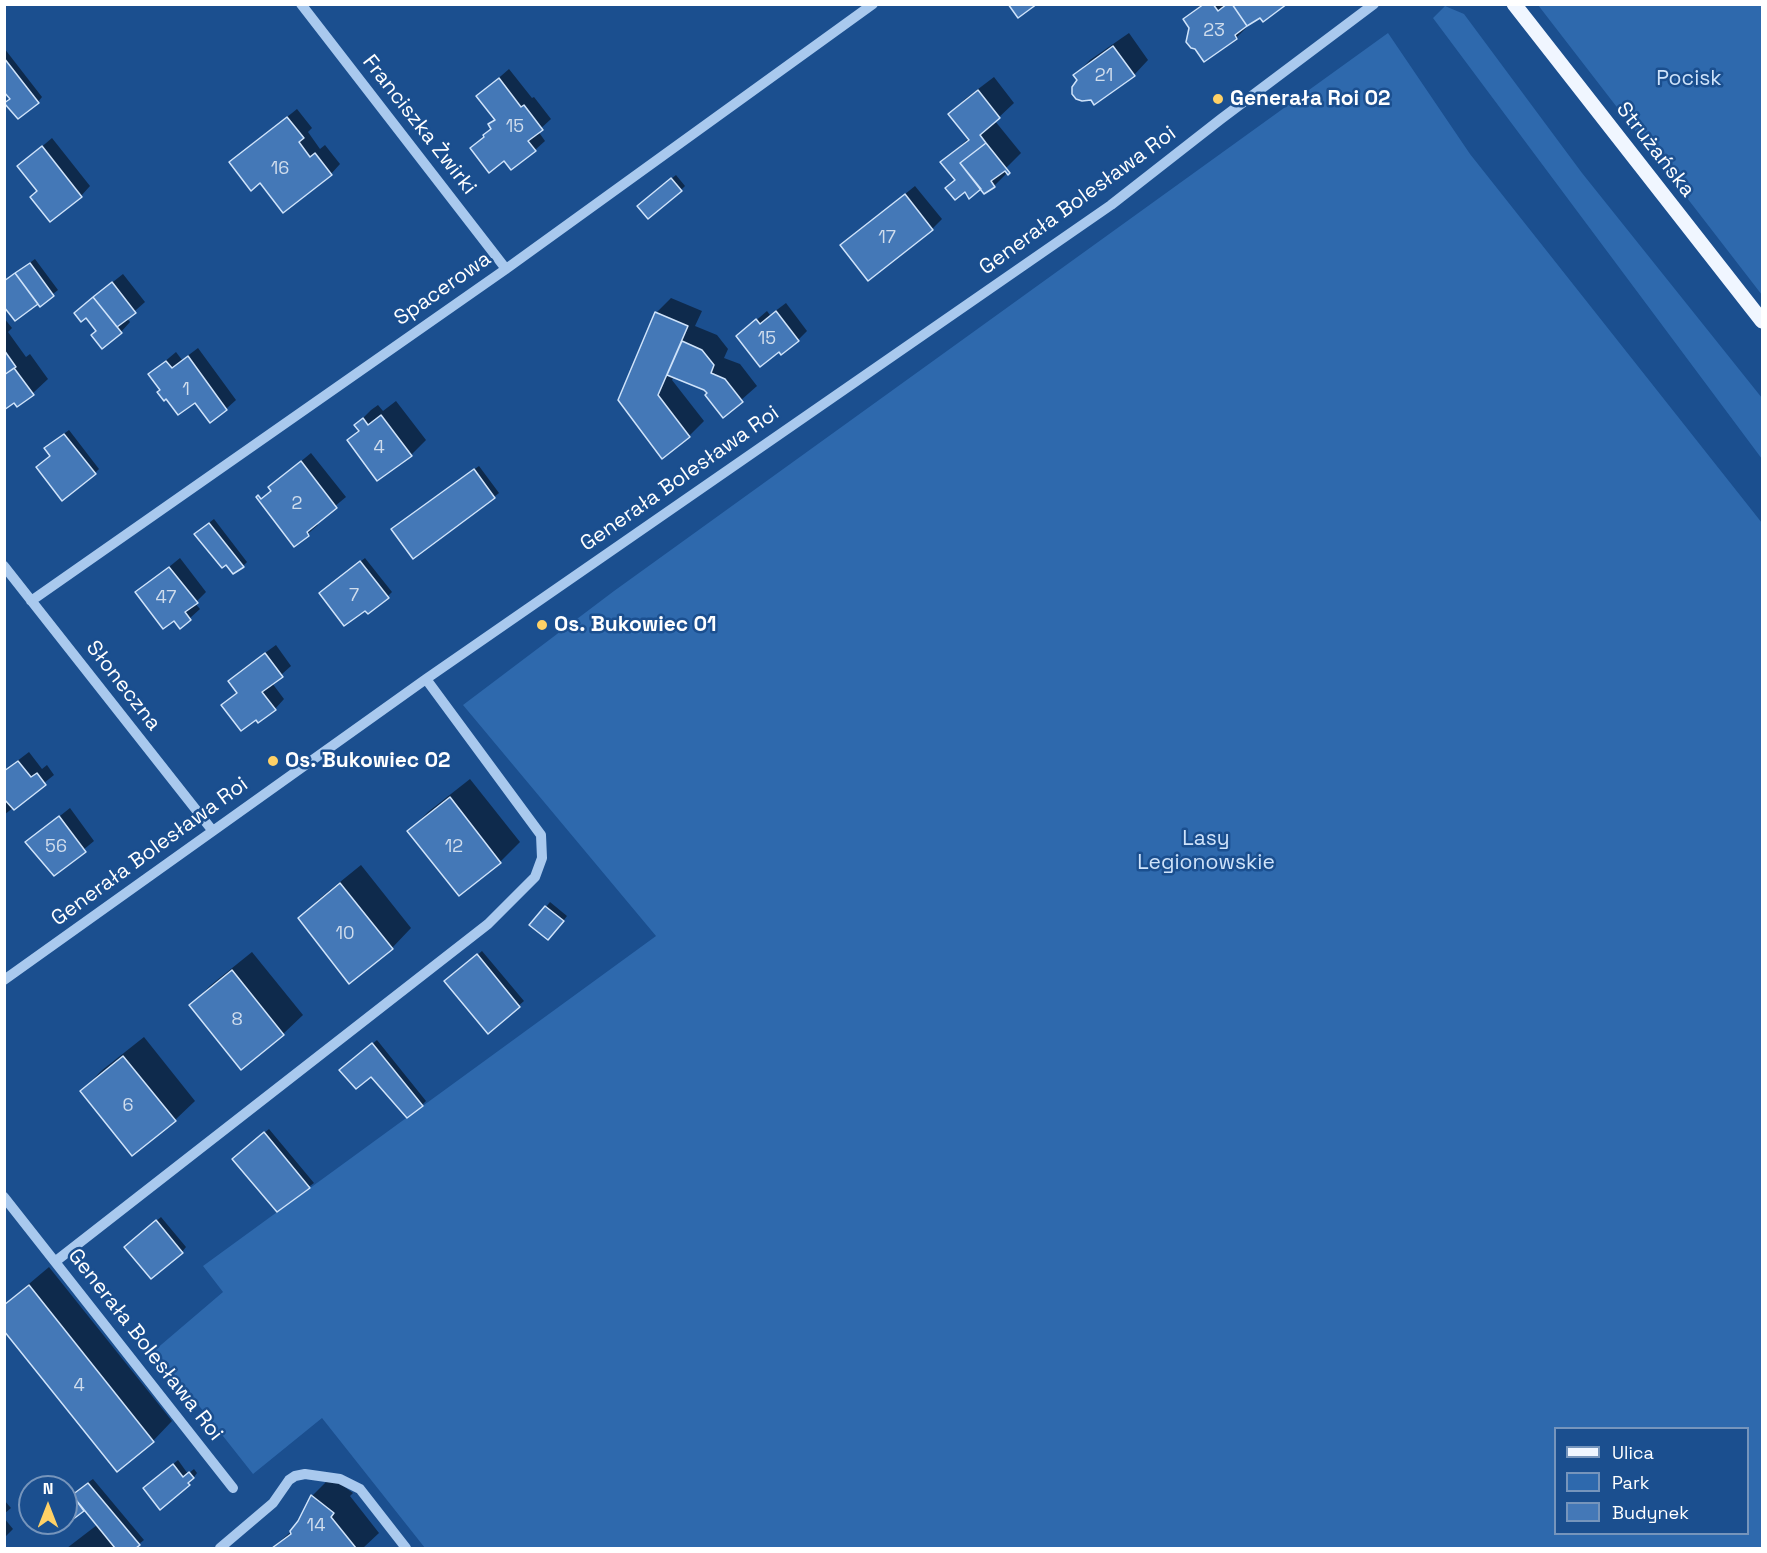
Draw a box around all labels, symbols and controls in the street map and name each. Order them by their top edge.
house number: 23 [1203,20,1225,42]
street label: Franciszka Żwirki [357,50,481,200]
house number: 21 [1095,65,1113,87]
park label: Pocisk [1656,66,1722,92]
place label: Generała Roi 02 [1230,86,1391,112]
marker: Generała Roi 02 [1211,92,1225,106]
street label: Strużańska [1610,98,1700,202]
house number: 15 [506,116,524,138]
street label: Generała Bolesława Roi [975,121,1181,281]
house number: 16 [271,158,289,180]
house number: 17 [878,227,896,249]
street label: Spacerowa [390,246,496,332]
house number: 15 [758,328,776,350]
house number: 1 [182,379,190,401]
street label: Generała Bolesława Roi [576,401,784,557]
house number: 4 [373,437,385,459]
house number: 2 [292,493,302,515]
house number: 7 [349,585,359,607]
house number: 47 [156,587,176,609]
place label: Os. Bukowiec 01 [554,612,717,638]
marker: Os. Bukowiec 01 [535,618,549,632]
street label: Słoneczna [80,636,166,736]
place label: Os. Bukowiec 02 [285,748,451,774]
marker: Os. Bukowiec 02 [266,754,280,768]
street label: Generała Bolesława Roi [47,772,253,932]
park label: Lasy Legionowskie [1137,826,1275,876]
house number: 56 [45,836,67,858]
house number: 12 [445,836,463,858]
house number: 10 [335,923,355,945]
house number: 8 [231,1009,243,1031]
house number: 6 [122,1095,134,1117]
street label: Generała Bolesława Roi [62,1244,228,1446]
house number: 4 [73,1375,85,1397]
legend [1554,1427,1749,1535]
text: Ulica [1612,1441,1654,1464]
text: Park [1612,1471,1649,1494]
north arrow [18,1475,78,1535]
text: N [43,1478,53,1499]
text: Budynek [1612,1501,1689,1524]
house number: 14 [307,1515,325,1537]

